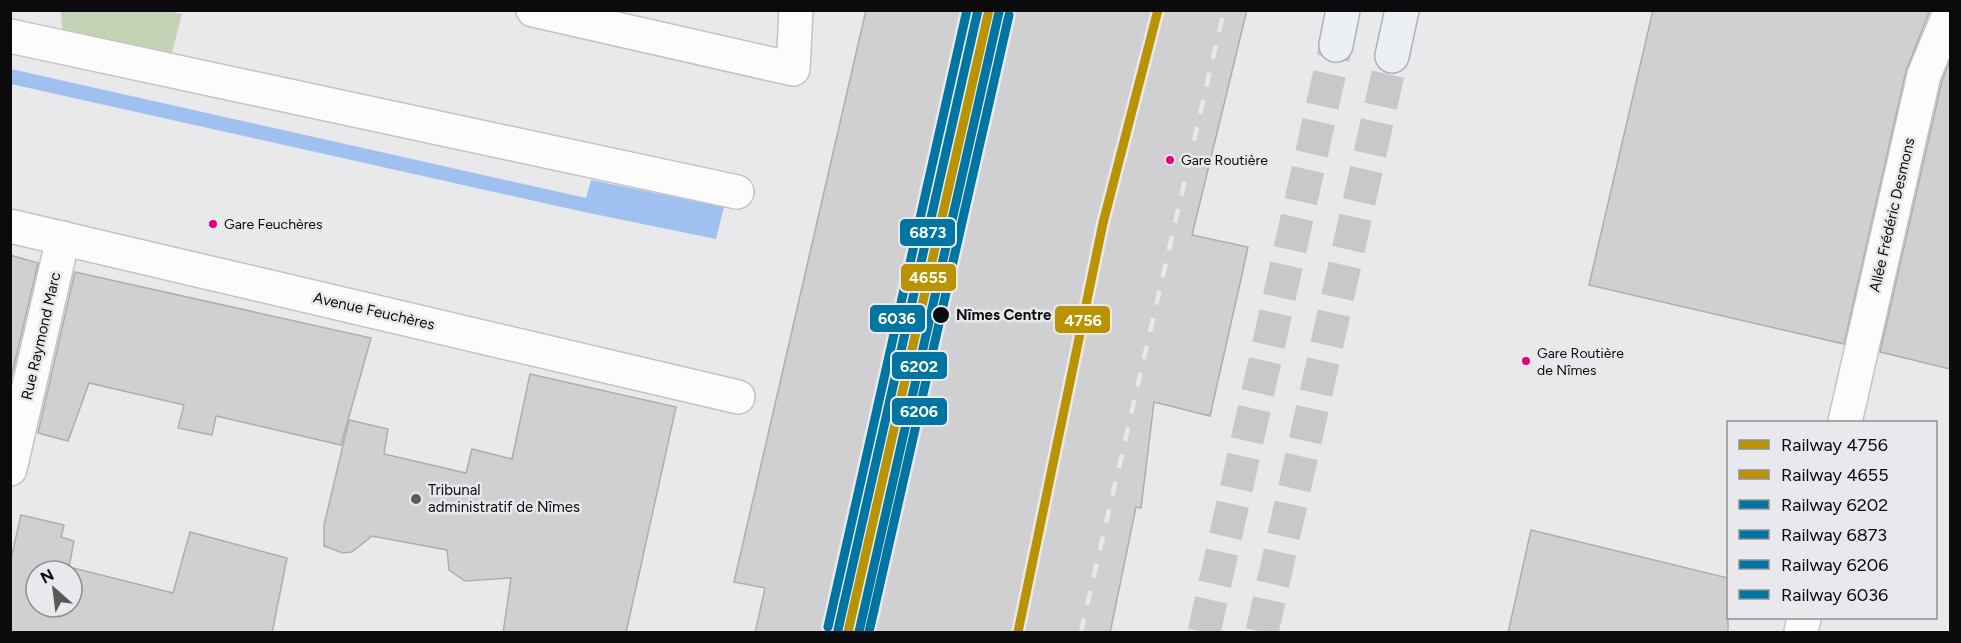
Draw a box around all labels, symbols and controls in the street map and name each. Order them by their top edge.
street label: Allée Frédéric Desmons [1865,136,1919,294]
place label: Gare Routière [1181,152,1268,169]
marker: Gare Routière [1164,154,1176,166]
place label: Gare Feuchères [224,216,323,233]
marker: Gare Feuchères [207,218,219,230]
line badge: 6873 [899,218,956,247]
text: 6873 [910,223,947,242]
line badge: 4655 [900,263,957,292]
text: 4655 [909,268,947,287]
street label: Rue Raymond Marc [18,270,64,402]
street label: Avenue Feuchères [312,288,436,334]
line badge: 6036 [869,304,926,333]
marker: Nîmes Centre [931,305,951,325]
line badge: 4756 [1054,305,1111,334]
place label: Nîmes Centre [956,306,1052,324]
text: 6036 [878,309,916,328]
text: 4756 [1064,311,1102,330]
place label: Gare Routière de Nîmes [1537,345,1624,379]
line badge: 6202 [891,351,948,380]
marker: Gare Routière de Nîmes [1520,355,1532,367]
text: 6202 [900,357,938,376]
line badge: 6206 [891,397,948,426]
text: 6206 [900,402,938,421]
legend [1727,421,1937,619]
text: Railway 4756 [1781,434,1888,456]
text: Railway 4655 [1781,464,1889,486]
place label: Tribunal administratif de Nîmes [428,481,580,516]
marker: Tribunal administratif de Nîmes [409,492,423,506]
text: Railway 6202 [1781,494,1888,516]
text: Railway 6873 [1781,524,1887,546]
text: Railway 6206 [1781,554,1888,576]
north arrow [24,559,84,619]
text: N [37,565,57,587]
text: Railway 6036 [1781,584,1888,606]

